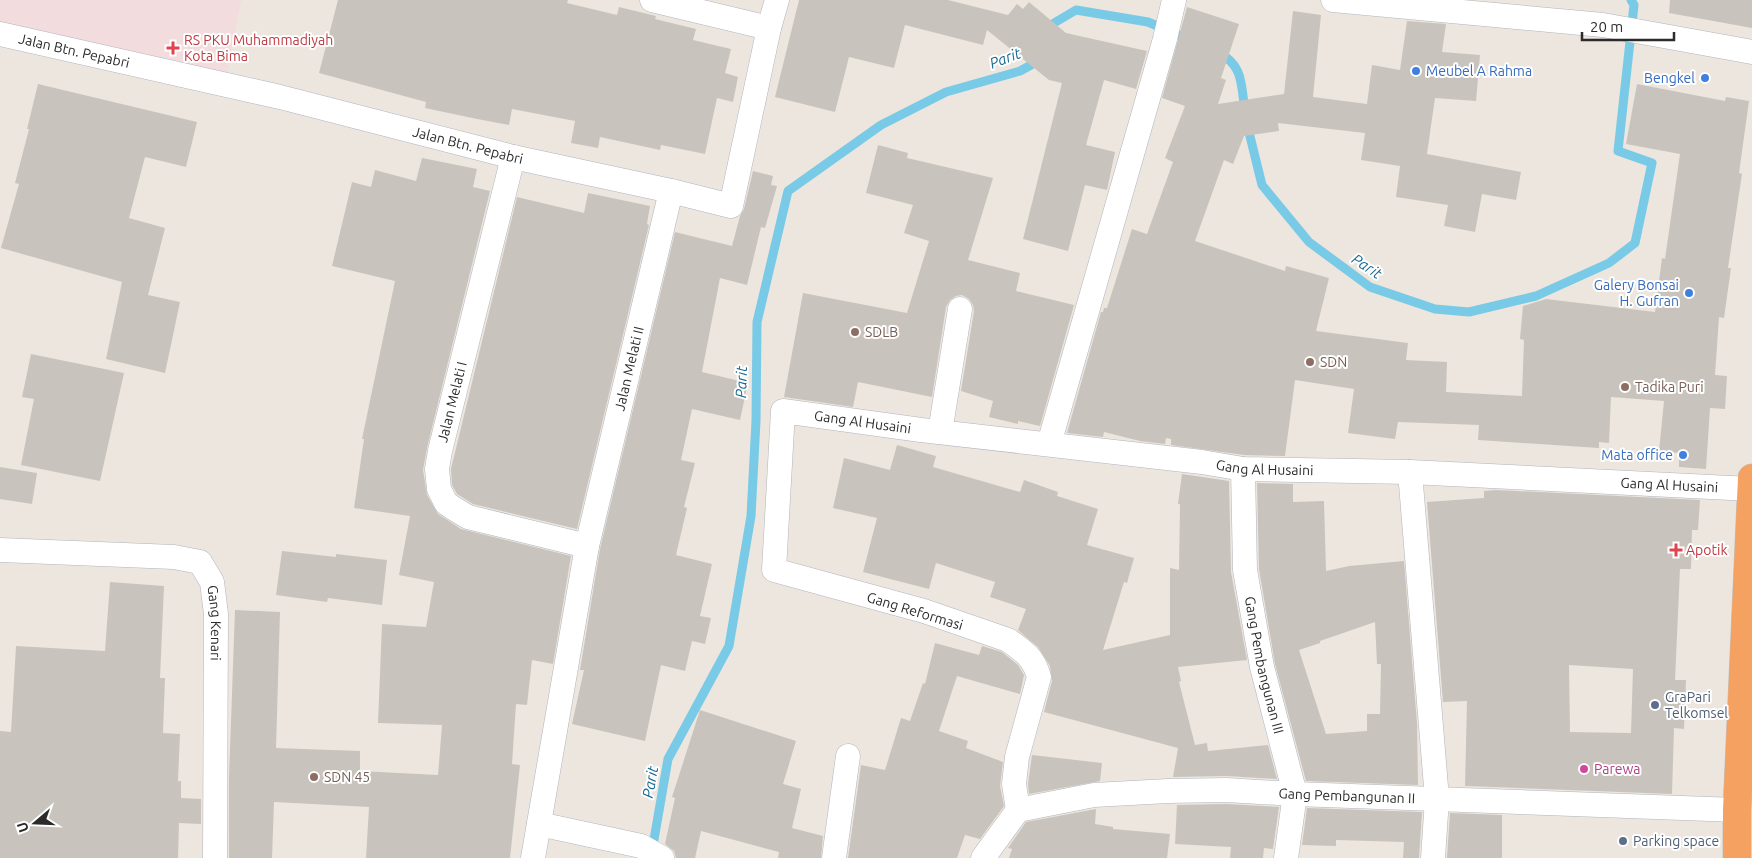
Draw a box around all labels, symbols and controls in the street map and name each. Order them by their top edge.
scale bar [1582,10,1674,42]
text: 20 m [1590,18,1623,35]
street label: Jalan Btn. Pepabri [17,30,131,71]
place label: RS PKU Muhammadiyah Kota Bima [184,32,333,64]
marker: RS PKU Muhammadiyah Kota Bima [166,41,180,55]
water label: Parit [987,44,1023,72]
place label: Meubel A Rahma [1426,63,1532,79]
marker: Meubel A Rahma [1410,65,1422,77]
place label: Bengkel [1644,70,1695,86]
marker: Bengkel [1699,72,1711,84]
street label: Jalan Btn. Pepabri [411,123,525,167]
water label: Parit [1349,250,1385,282]
place label: Galery Bonsai H. Gufran [1594,277,1679,309]
marker: Galery Bonsai H. Gufran [1683,287,1695,299]
place label: SDLB [865,324,898,340]
street label: Jalan Melati II [611,325,647,412]
marker: SDLB [849,326,861,338]
place label: SDN [1320,354,1347,370]
marker: SDN [1304,356,1316,368]
street label: Jalan Melati I [434,360,470,444]
water label: Parit [732,365,750,398]
place label: Tadika Puri [1635,379,1704,395]
marker: Tadika Puri [1619,381,1631,393]
street label: Gang Al Husaini [813,407,912,437]
place label: Mata office [1601,447,1673,463]
marker: Mata office [1677,449,1689,461]
street label: Gang Al Husaini [1215,457,1314,478]
street label: Gang Al Husaini [1620,475,1718,495]
place label: Apotik [1686,542,1727,558]
marker: Apotik [1670,544,1682,556]
street label: Gang Kenari [204,584,224,661]
street label: Gang Reformasi [865,589,965,633]
street label: Gang Pembangunan III [1242,595,1287,735]
place label: GraPari Telkomsel [1665,689,1728,721]
marker: GraPari Telkomsel [1649,699,1661,711]
place label: Parewa [1594,761,1641,777]
marker: Parewa [1578,763,1590,775]
water label: Parit [639,765,661,799]
place label: SDN 45 [324,769,370,785]
marker: SDN 45 [308,771,320,783]
street label: Gang Pembangunan II [1278,785,1415,806]
north arrow [10,798,60,848]
text: U [14,820,32,834]
place label: Parking space [1633,833,1719,849]
marker: Parking space [1617,835,1629,847]

